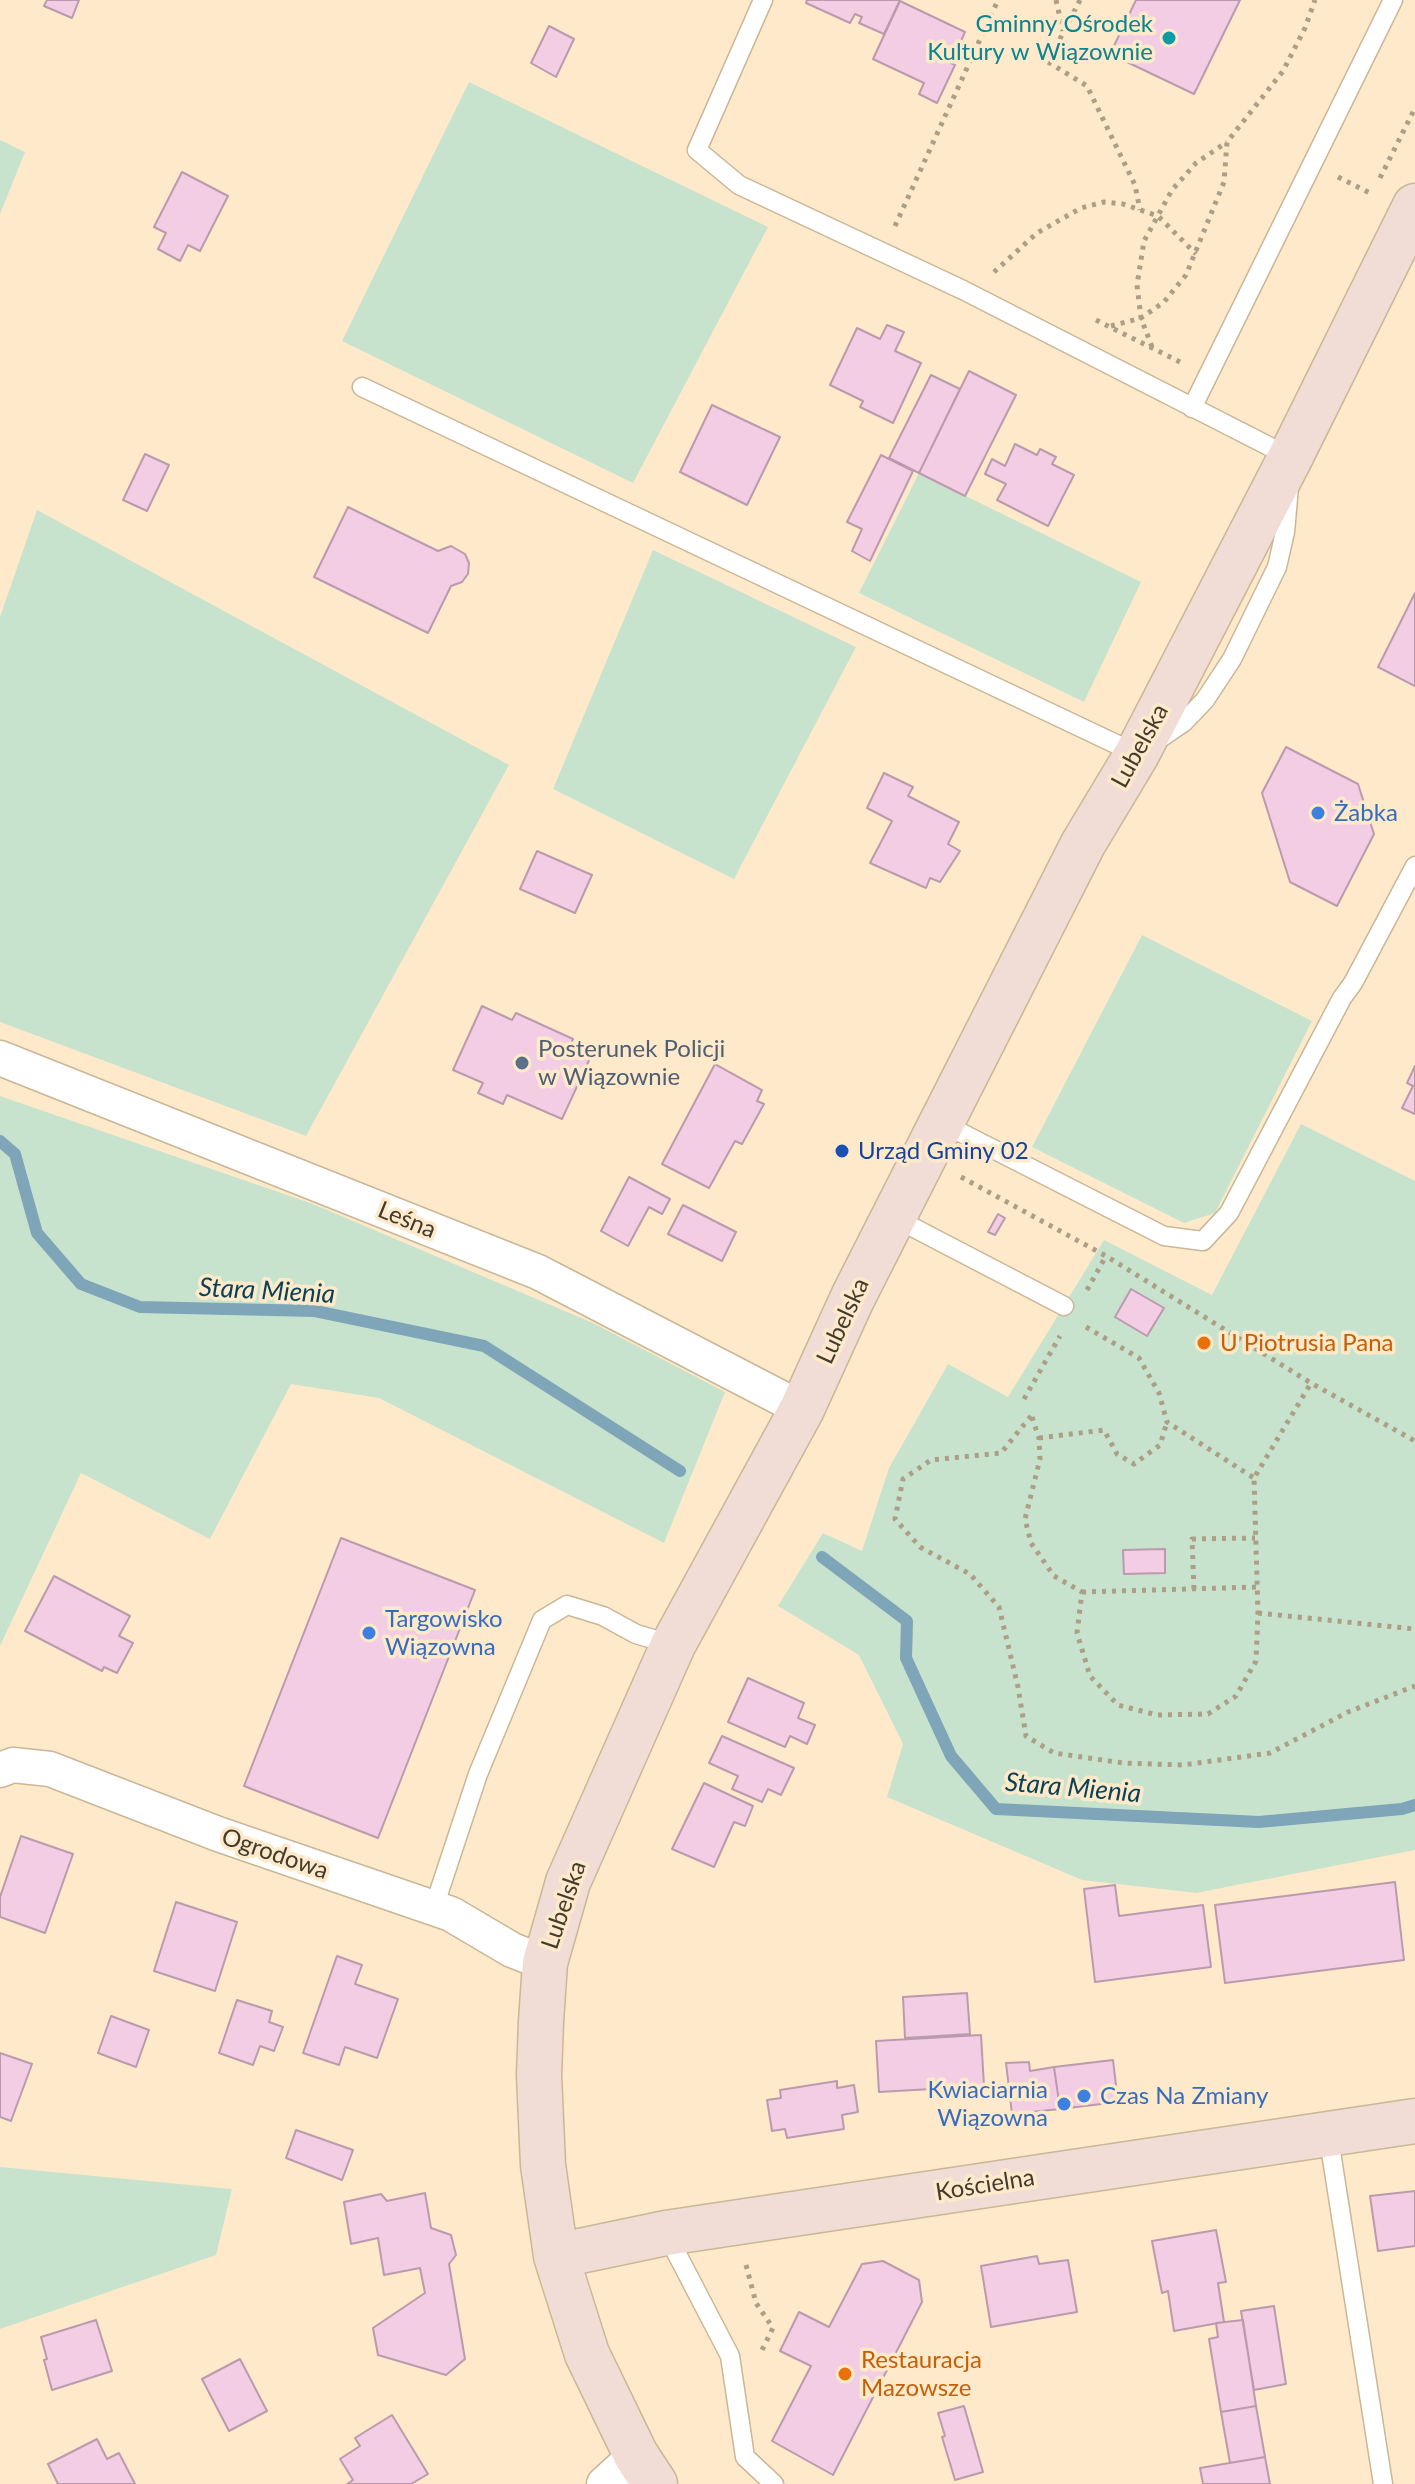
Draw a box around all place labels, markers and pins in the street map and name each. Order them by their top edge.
place label: Gminny Ośrodek Kultury w Wiązownie [927,10,1153,66]
marker: Gminny Ośrodek Kultury w Wiązownie [1160,29,1178,47]
place label: Żabka [1334,799,1398,827]
marker: Żabka [1309,804,1327,822]
place label: Posterunek Policji w Wiązownie [538,1035,725,1091]
marker: Posterunek Policji w Wiązownie [513,1054,531,1072]
place label: Urząd Gminy 02 [858,1137,1029,1165]
marker: Urząd Gminy 02 [833,1142,851,1160]
place label: U Piotrusia Pana [1220,1329,1394,1357]
marker: U Piotrusia Pana [1195,1334,1213,1352]
place label: Targowisko Wiązowna [385,1605,503,1661]
marker: Targowisko Wiązowna [360,1624,378,1642]
place label: Kwiaciarnia Wiązowna [928,2076,1048,2132]
place label: Czas Na Zmiany [1100,2082,1268,2110]
marker: Czas Na Zmiany [1075,2087,1093,2105]
marker: Kwiaciarnia Wiązowna [1055,2095,1073,2113]
place label: Restauracja Mazowsze [861,2346,982,2402]
marker: Restauracja Mazowsze [836,2365,854,2383]

